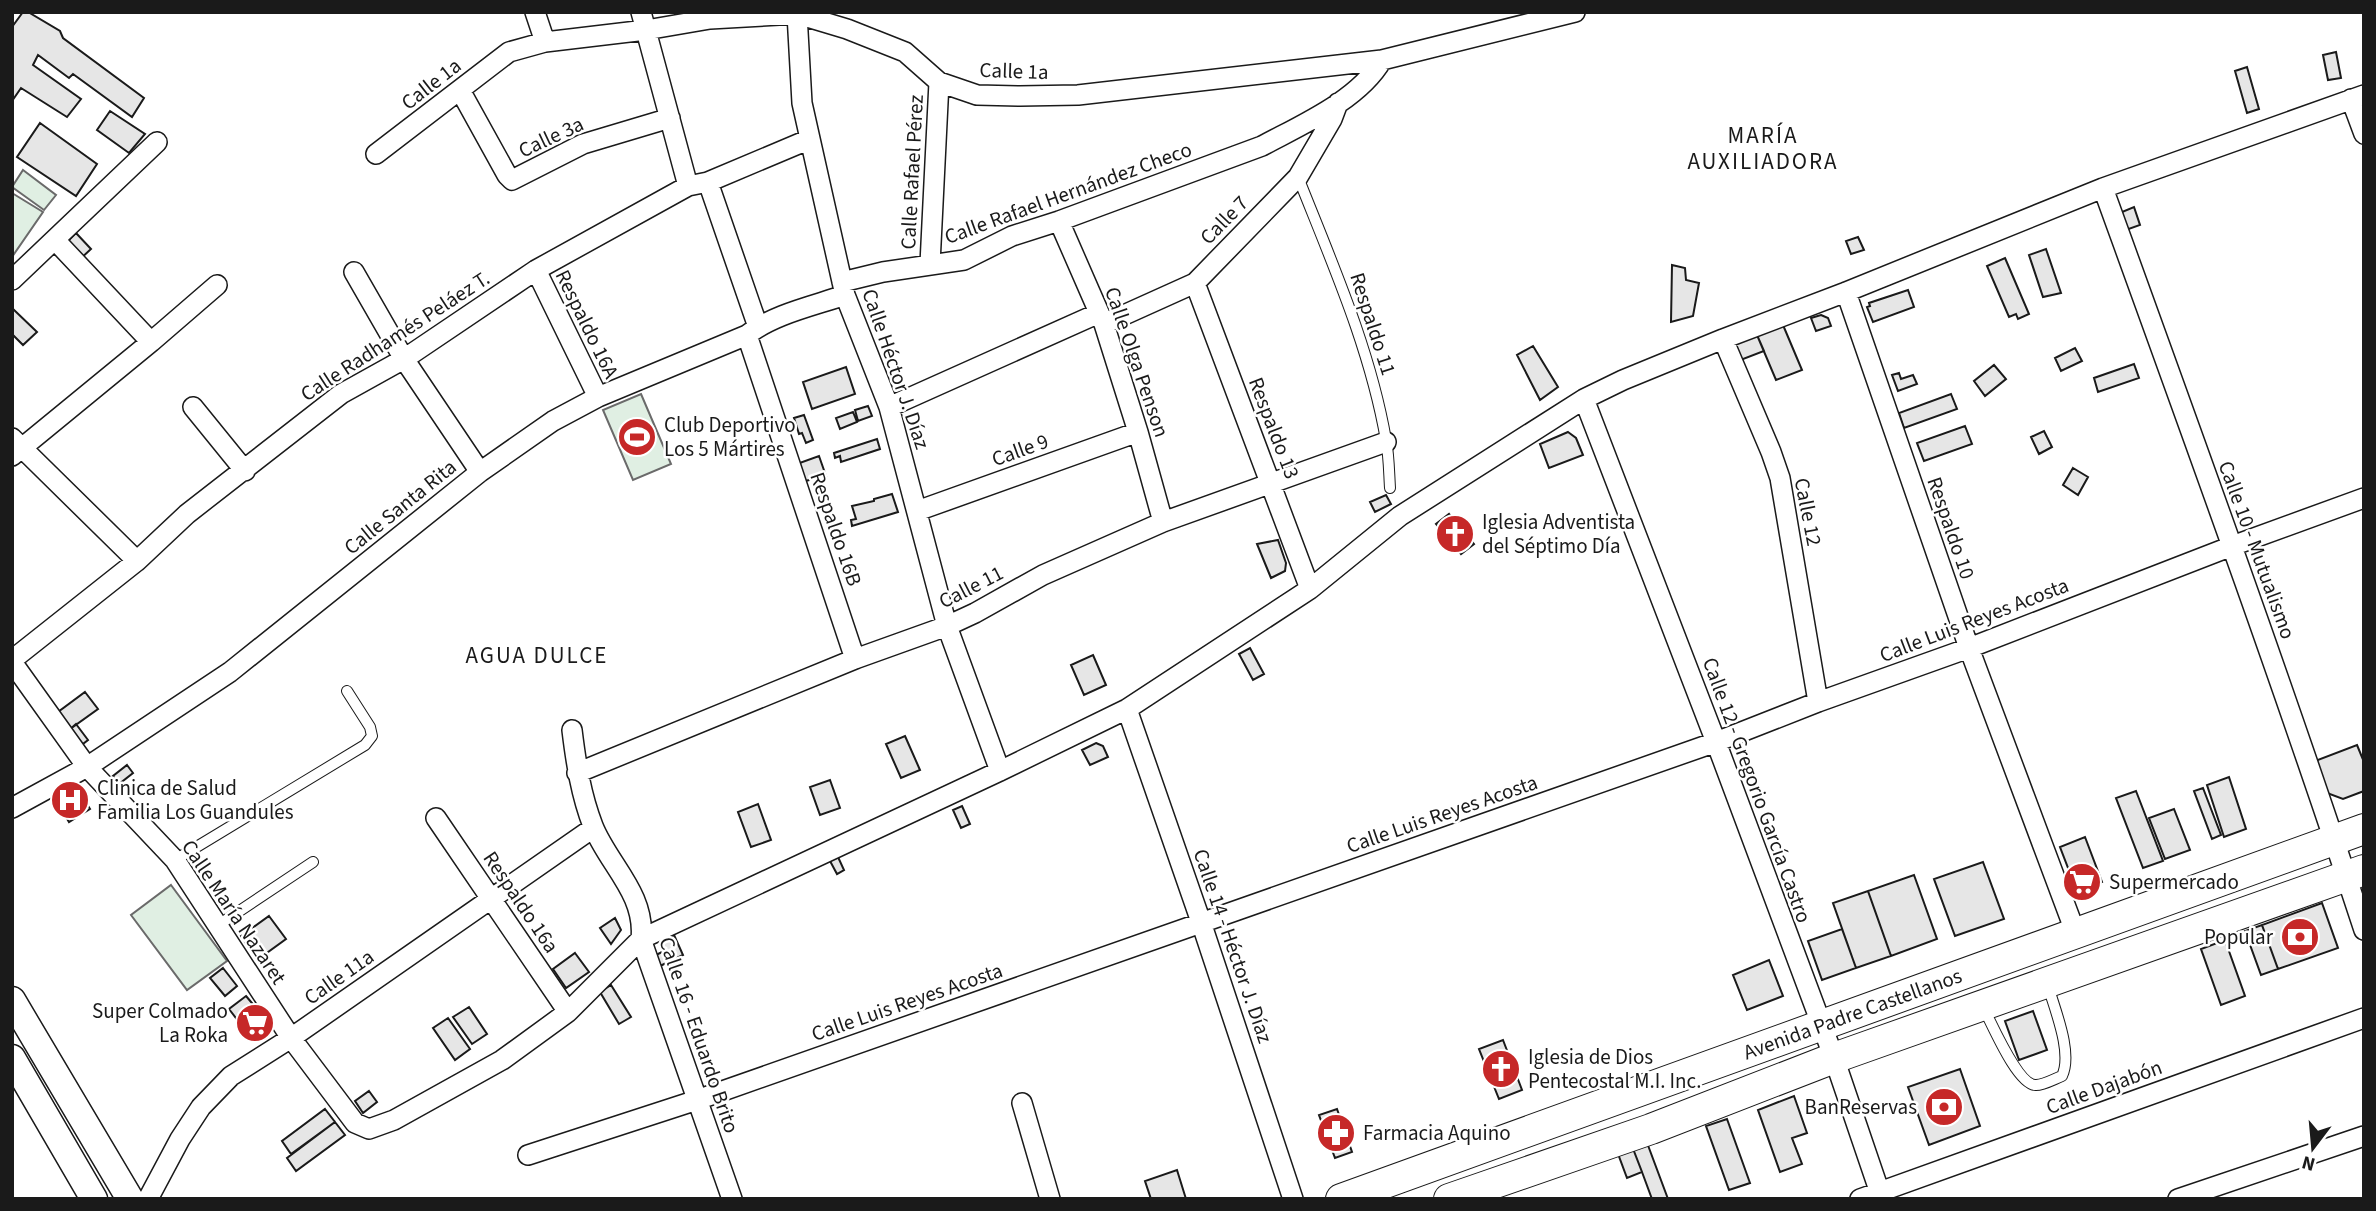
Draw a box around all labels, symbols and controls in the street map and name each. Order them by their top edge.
street label: Calle 1a [395,51,467,117]
street label: Calle 1a [979,55,1049,87]
street label: Calle Rafael Pérez [893,94,931,250]
street label: Calle 3a [513,109,589,165]
district label: MARÍA AUXILIADORA [1687,119,1839,178]
street label: Calle Rafael Hernández Checo [940,134,1196,252]
street label: Calle 7 [1193,189,1255,251]
street label: Calle Radhamés Peláez T. [294,263,496,409]
street label: Respaldo 16A [548,264,627,384]
street label: Respaldo 11 [1342,269,1404,379]
street label: Calle Olga Penson [1097,283,1177,441]
street label: Calle Héctor J. Díaz [855,285,937,453]
street label: Respaldo 13 [1241,373,1307,483]
place label: Club Deportivo Los 5 Mártires [664,410,796,464]
sports icon: Club Deportivo Los 5 Mártires [616,416,658,458]
street label: Calle 9 [987,426,1053,474]
street label: Calle Santa Rita [337,452,463,562]
street label: Calle 10 - Mutualismo [2211,457,2303,643]
street label: Respaldo 16B [802,468,870,590]
street label: Respaldo 10 [1920,473,1982,583]
street label: Calle 12 [1787,475,1829,549]
place label: Iglesia Adventista del Séptimo Día [1482,507,1635,561]
church icon: Iglesia Adventista del Séptimo Día [1434,513,1476,555]
street label: Calle 11 [934,558,1008,616]
street label: Calle Luis Reyes Acosta [1875,570,2073,670]
district label: AGUA DULCE [466,639,608,672]
street label: Calle 12 - Gregorio García Castro [1695,653,1819,927]
street label: Calle Luis Reyes Acosta [1342,767,1542,861]
place label: Clinica de Salud Familia Los Guandules [97,773,294,827]
hospital icon: Clinica de Salud Familia Los Guandules [49,779,91,821]
street label: Calle María Nazaret [174,834,294,990]
street label: Respaldo 16a [476,845,566,959]
street label: Calle 14 - Héctor J. Díaz [1186,845,1280,1047]
supermarket icon: Supermercado [2061,861,2103,903]
place label: Supermercado [2109,867,2239,897]
bank icon: Popular [2279,916,2321,958]
place label: Popular [2204,922,2274,952]
street label: Calle 16 - Eduardo Brito [651,933,747,1137]
street label: Calle 11a [298,942,380,1012]
street label: Calle Luis Reyes Acosta [807,955,1007,1049]
street label: Avenida Padre Castellanos [1739,961,1966,1067]
place label: Super Colmado La Roka [92,996,228,1050]
supermarket icon: Super Colmado La Roka [234,1002,276,1044]
place label: Iglesia de Dios Pentecostal M.I. Inc. [1528,1042,1701,1096]
church icon: Iglesia de Dios Pentecostal M.I. Inc. [1480,1048,1522,1090]
street label: Calle Dajabón [2042,1052,2166,1122]
bank icon: BanReservas [1923,1086,1965,1128]
place label: BanReservas [1805,1092,1917,1122]
pharmacy icon: Farmacia Aquino [1315,1112,1357,1154]
north arrow [2278,1113,2348,1183]
place label: Farmacia Aquino [1363,1118,1511,1148]
text: N [2299,1148,2319,1178]

